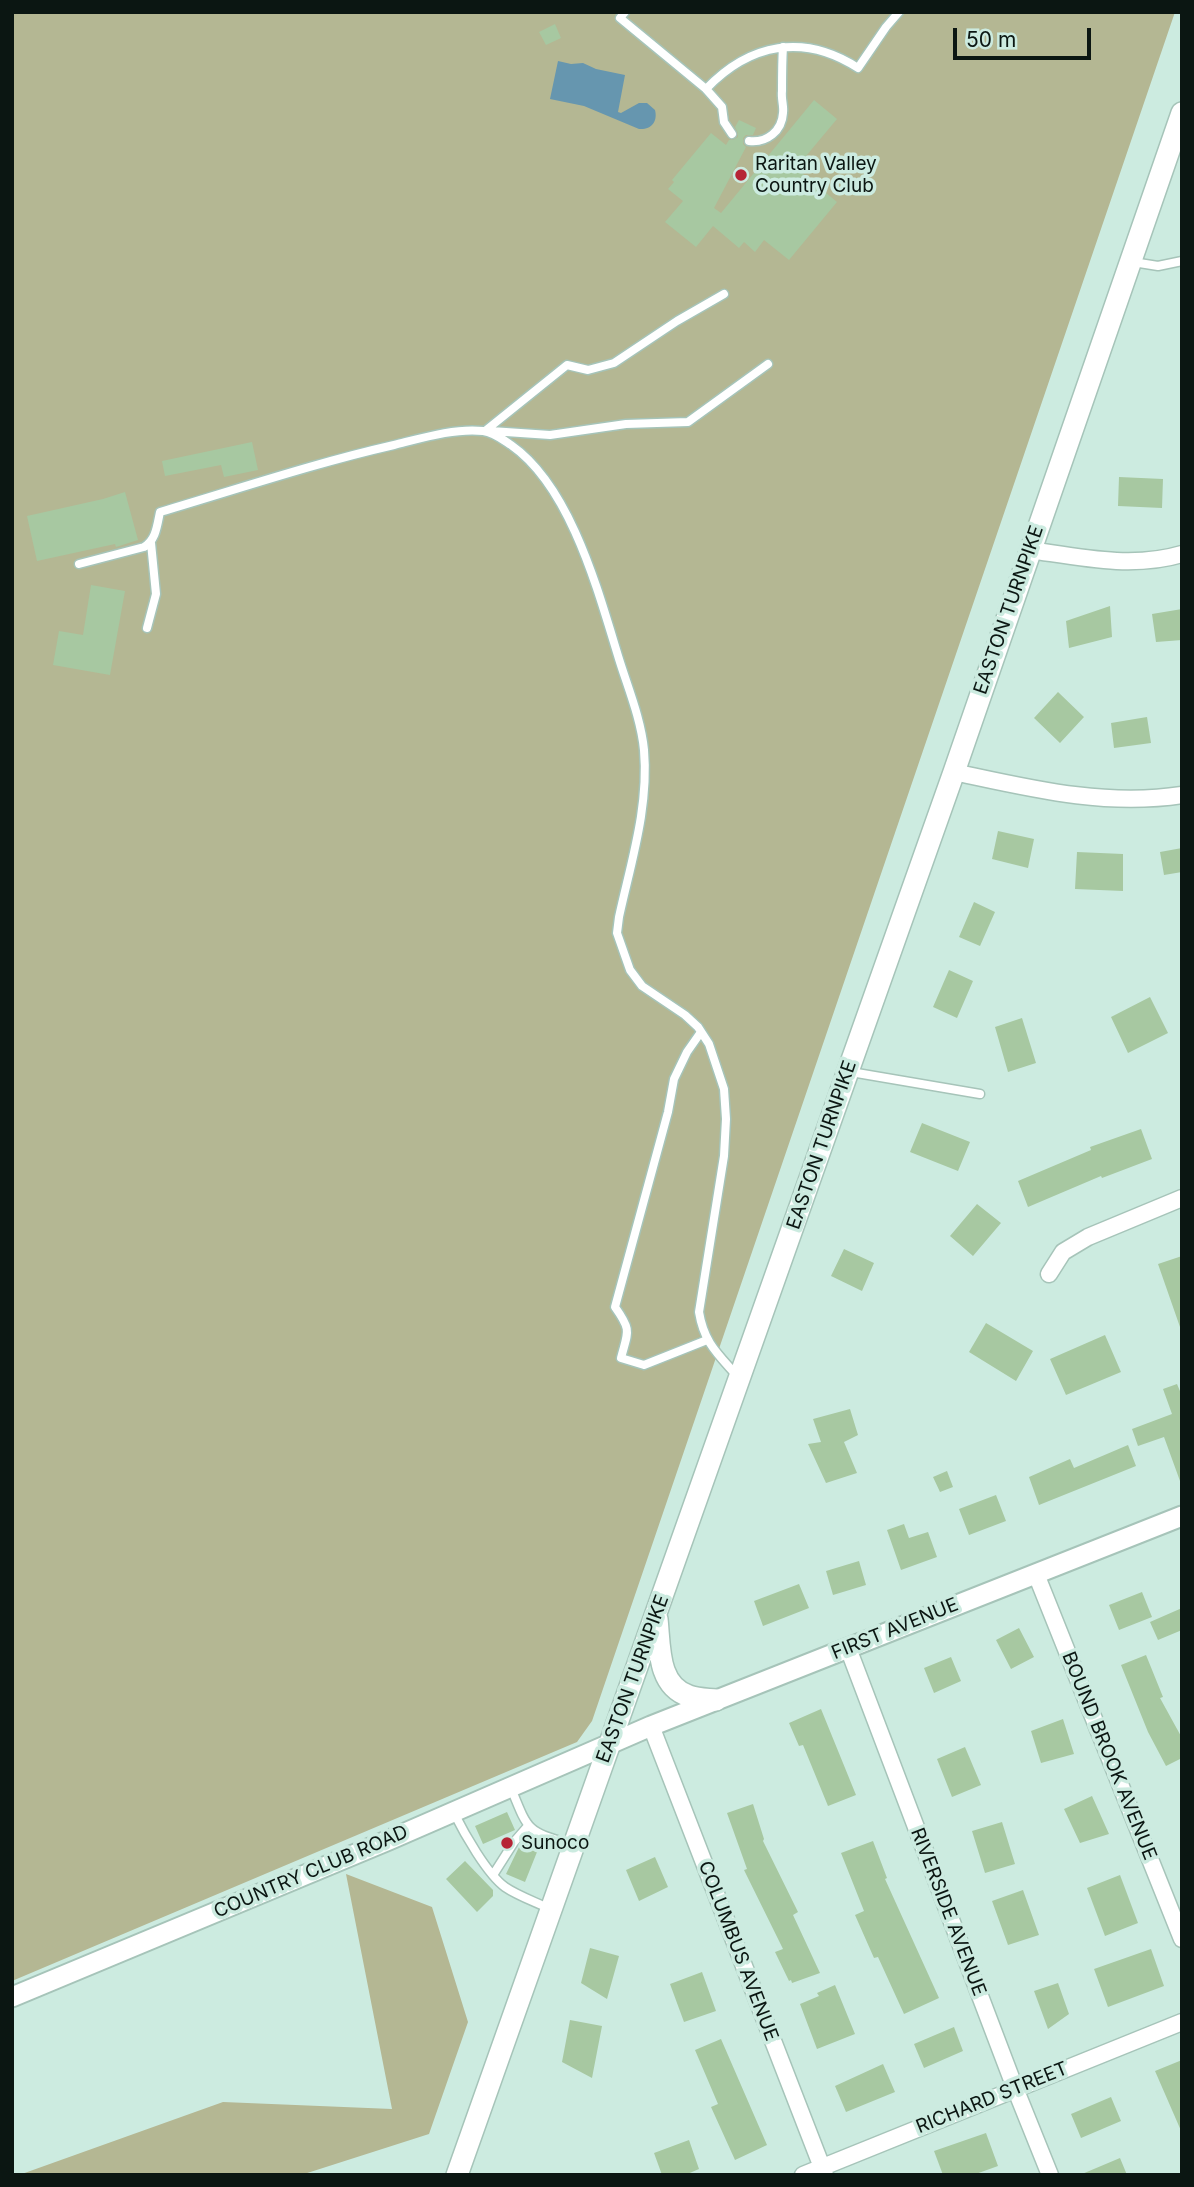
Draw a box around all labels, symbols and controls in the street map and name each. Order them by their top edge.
scale bar [956,14,1094,58]
text: 50 m [966,27,1016,52]
place label: Raritan Valley Country Club [755,153,877,197]
marker: Raritan Valley Country Club [733,167,749,183]
street label: EASTON TURNPIKE [969,523,1049,697]
street label: EASTON TURNPIKE [782,1058,862,1232]
street label: EASTON TURNPIKE [592,1592,674,1766]
street label: FIRST AVENUE [828,1593,962,1665]
street label: BOUND BROOK AVENUE [1057,1649,1161,1863]
street label: COUNTRY CLUB ROAD [211,1821,411,1923]
street label: RIVERSIDE AVENUE [905,1825,991,1999]
place label: Sunoco [521,1832,589,1854]
marker: Sunoco [499,1835,515,1851]
street label: COLUMBUS AVENUE [693,1858,783,2044]
street label: RICHARD STREET [913,2057,1071,2139]

